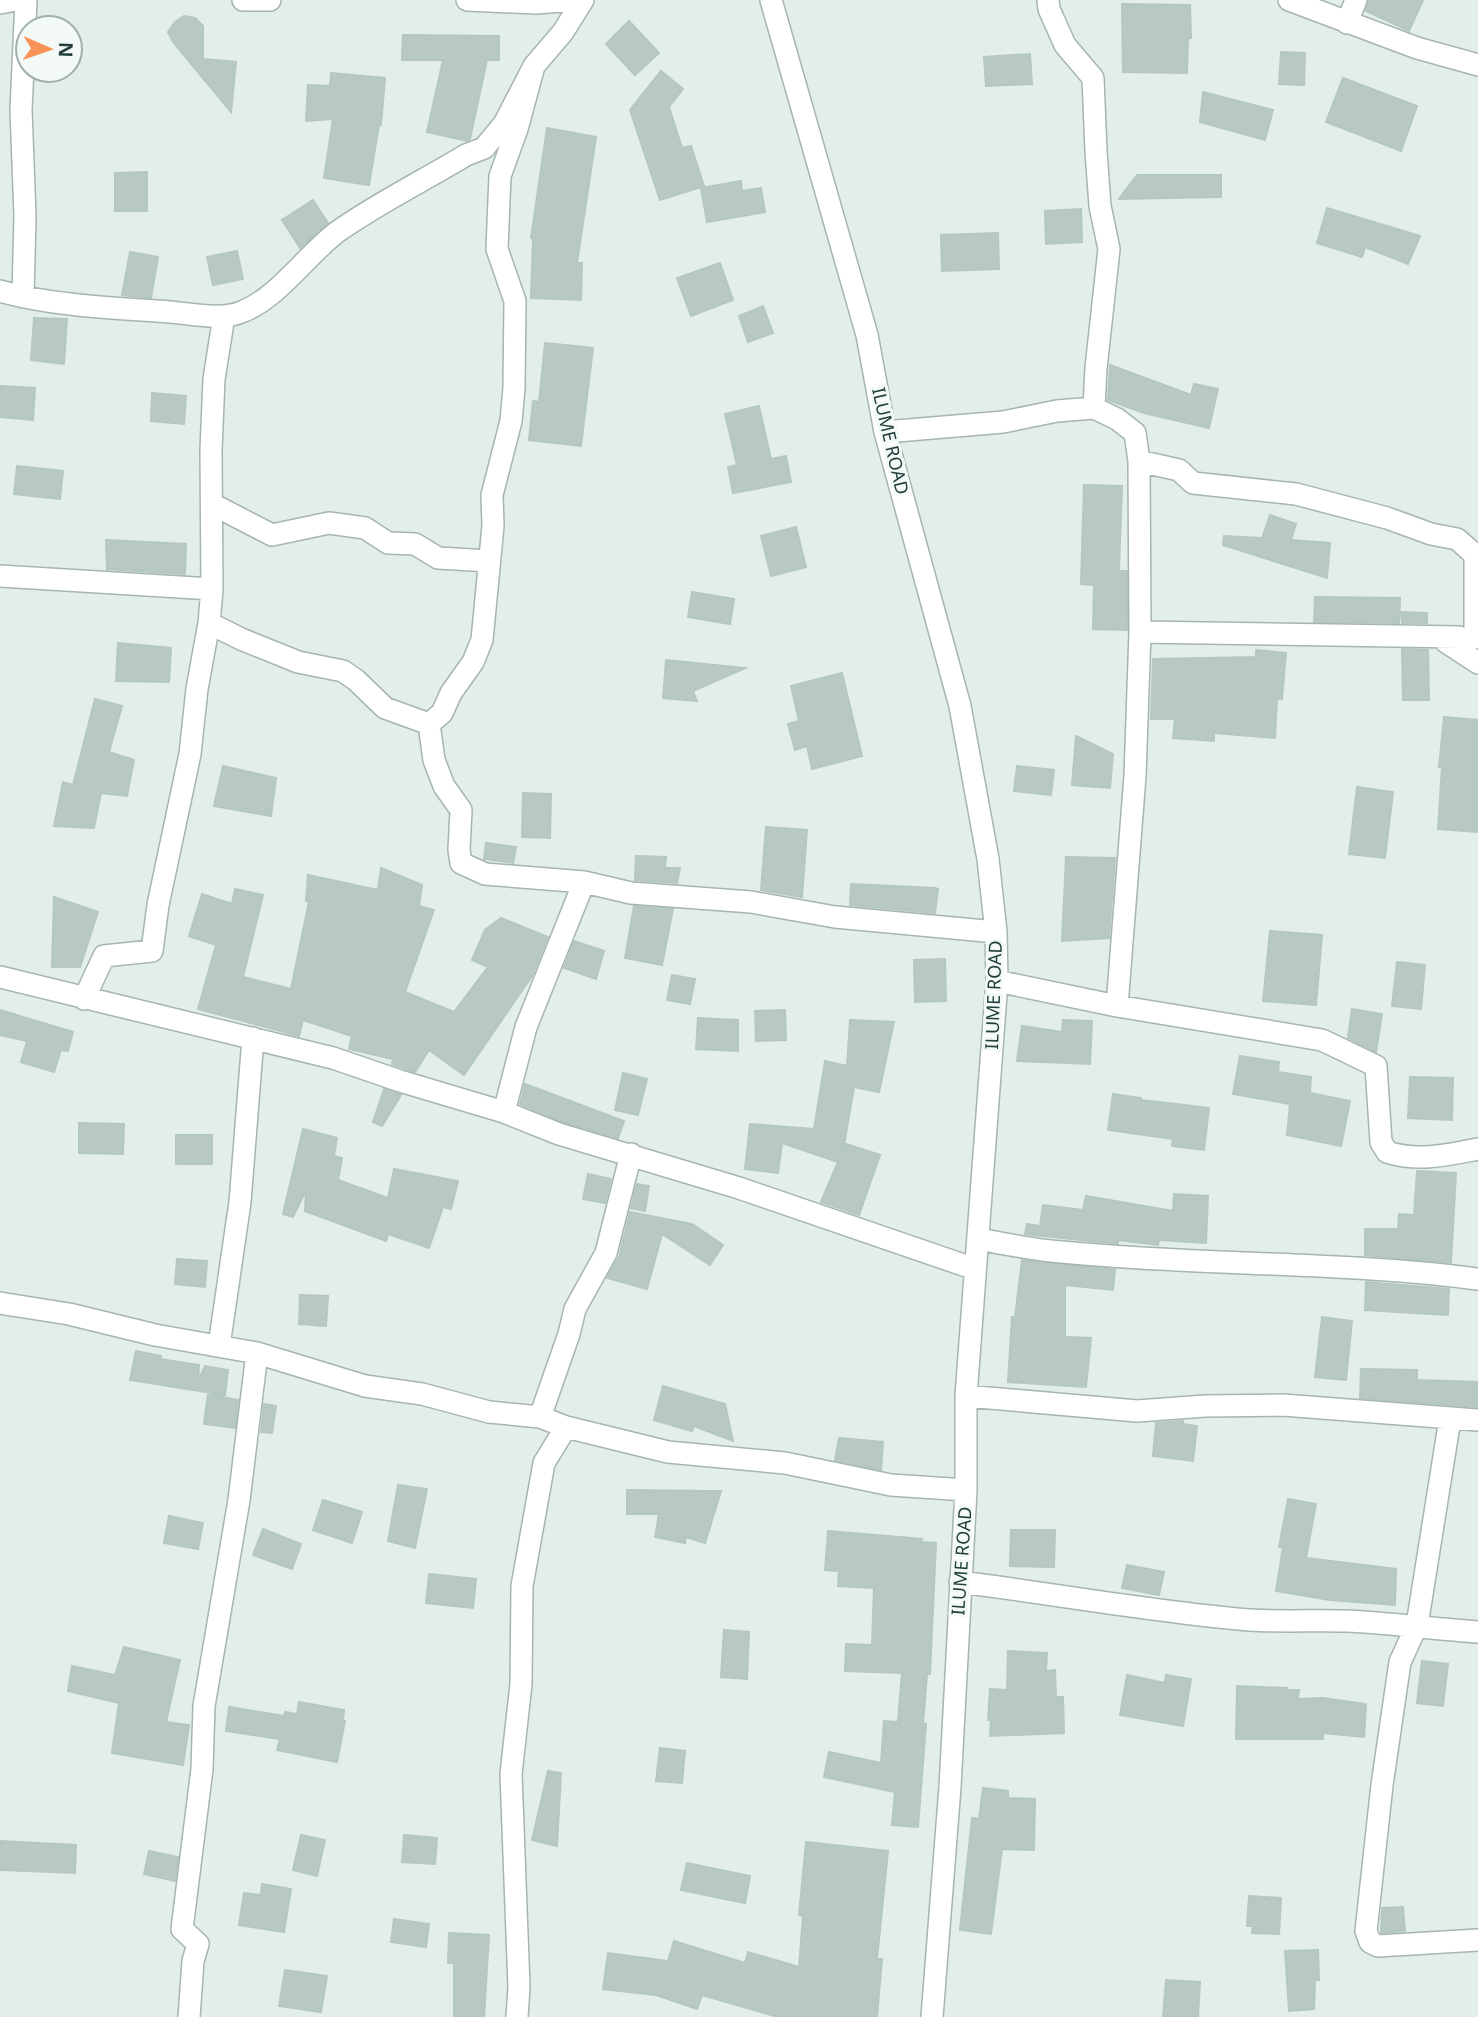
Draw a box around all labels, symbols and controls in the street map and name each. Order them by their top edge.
north arrow [14,14,84,84]
text: N [53,41,79,58]
street label: ILUME ROAD [867,385,915,497]
street label: ILUME ROAD [979,940,1007,1050]
street label: ILUME ROAD [945,1506,977,1616]

